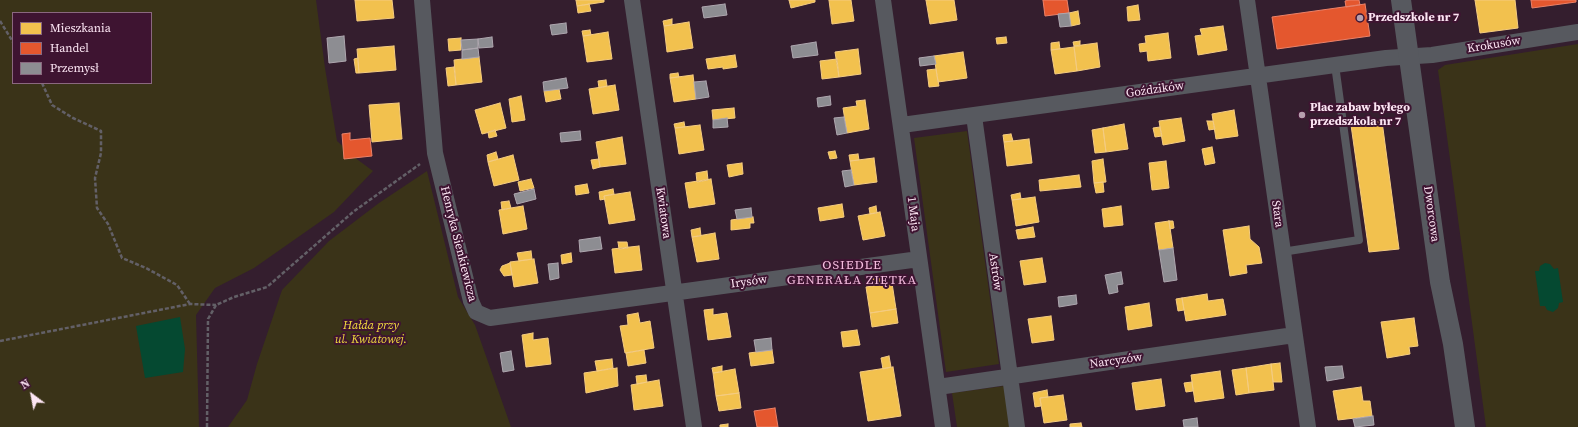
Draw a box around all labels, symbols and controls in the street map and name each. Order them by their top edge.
place label: Przedszkole nr 7 [1368,11,1459,25]
legend [12,12,152,84]
marker: Przedszkole nr 7 [1355,13,1365,23]
text: Mieszkania [50,20,111,36]
street label: Krokusów [1466,34,1522,56]
text: Handel [50,40,89,56]
text: Przemysł [50,60,99,76]
street label: Goździków [1125,79,1185,101]
place label: Plac zabaw byłego przedszkola nr 7 [1310,101,1410,129]
marker: Plac zabaw byłego przedszkola nr 7 [1297,110,1307,120]
street label: Henryka Sienkiewicza [437,185,479,303]
street label: Dworcowa [1420,185,1442,243]
street label: Kwiatowa [652,186,674,240]
street label: 1 Maja [904,196,922,232]
street label: Stara [1268,200,1286,228]
street label: Astrów [985,252,1005,292]
district label: OSIEDLE GENERAŁA ZIĘTKA [787,258,917,289]
street label: Irysów [730,272,768,292]
park label: Hałda przy ul. Kwiatowej. [335,319,407,347]
street label: Narcyzów [1089,350,1143,372]
north arrow [12,375,52,415]
text: N [18,376,33,393]

